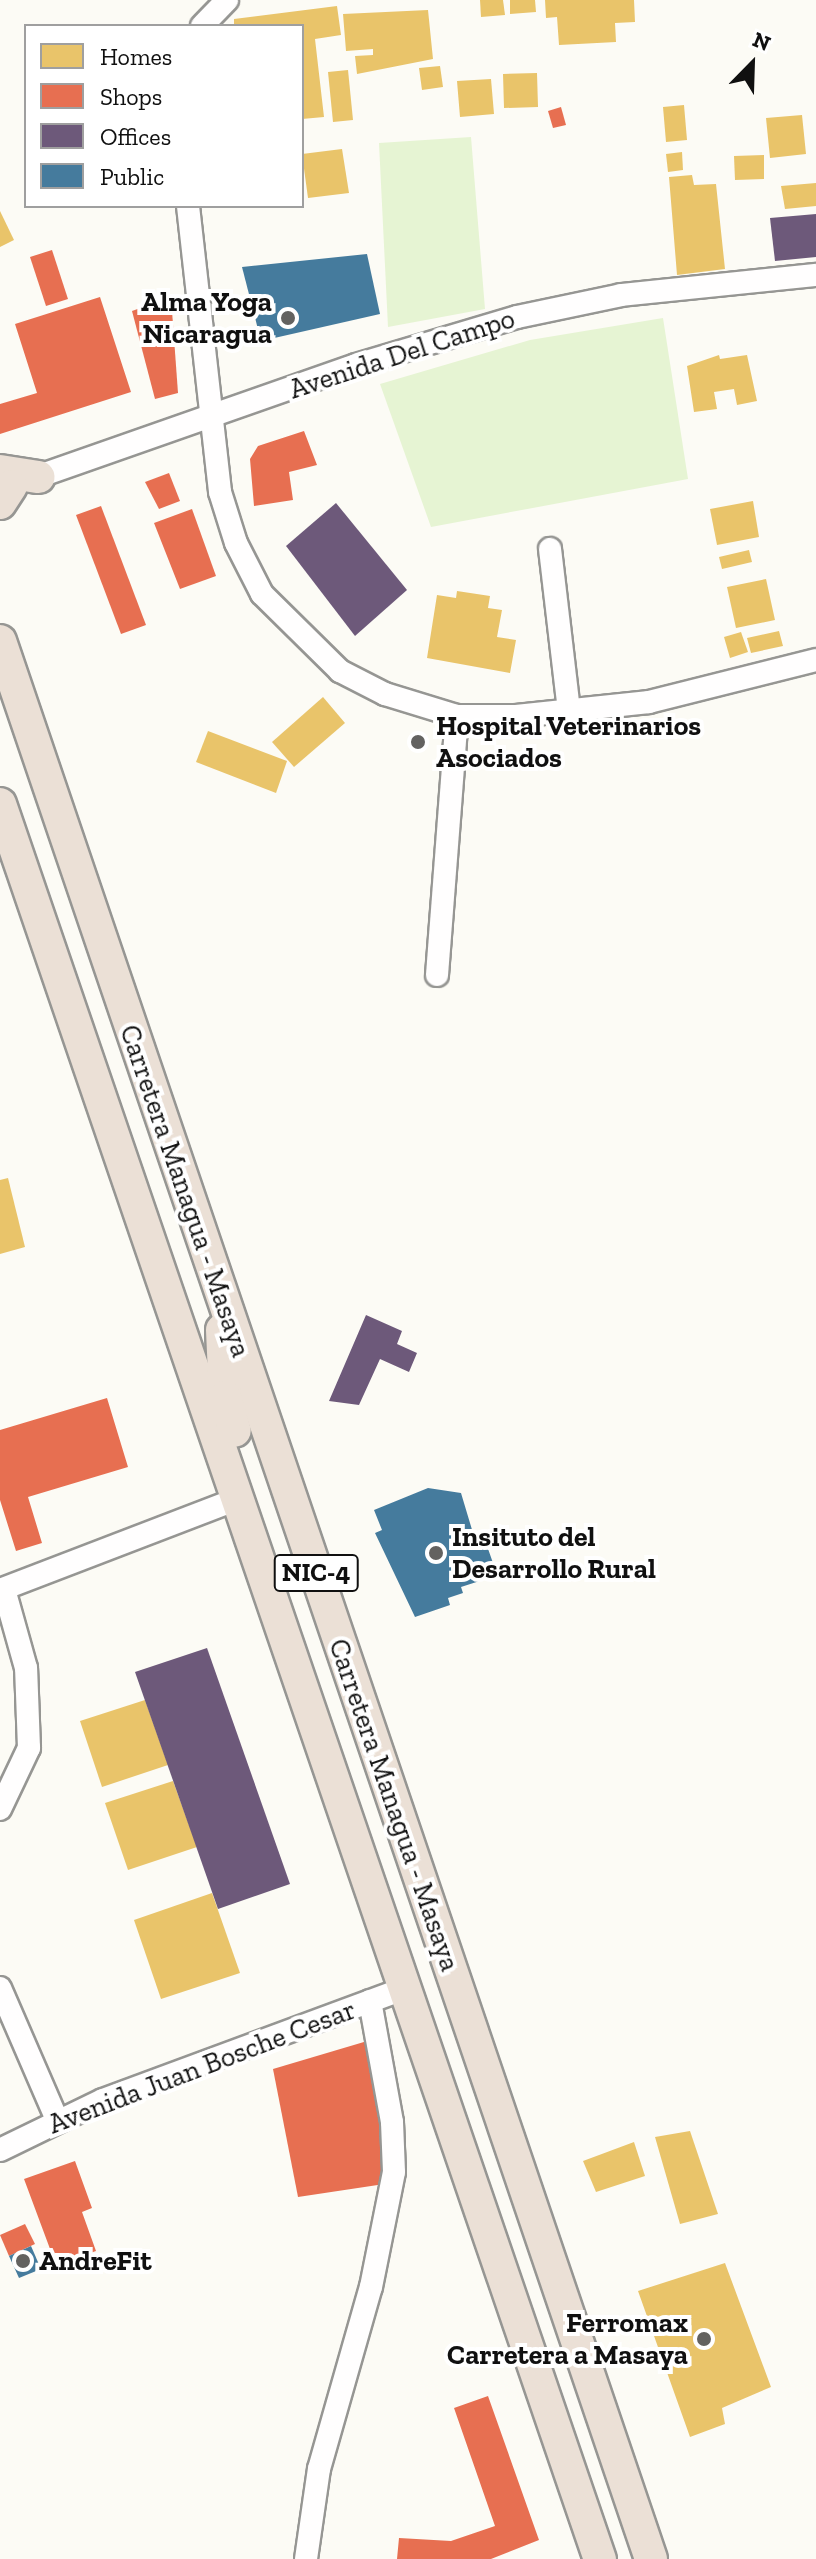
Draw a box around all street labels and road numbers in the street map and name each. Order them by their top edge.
street label: Avenida Del Campo [285,302,519,406]
street label: Carretera Managua - Masaya [112,1021,258,1361]
road number: NIC-4 [272,1551,360,1595]
street label: Carretera Managua - Masaya [321,1635,467,1975]
street label: Avenida Juan Bosche Cesar [43,1993,361,2141]

